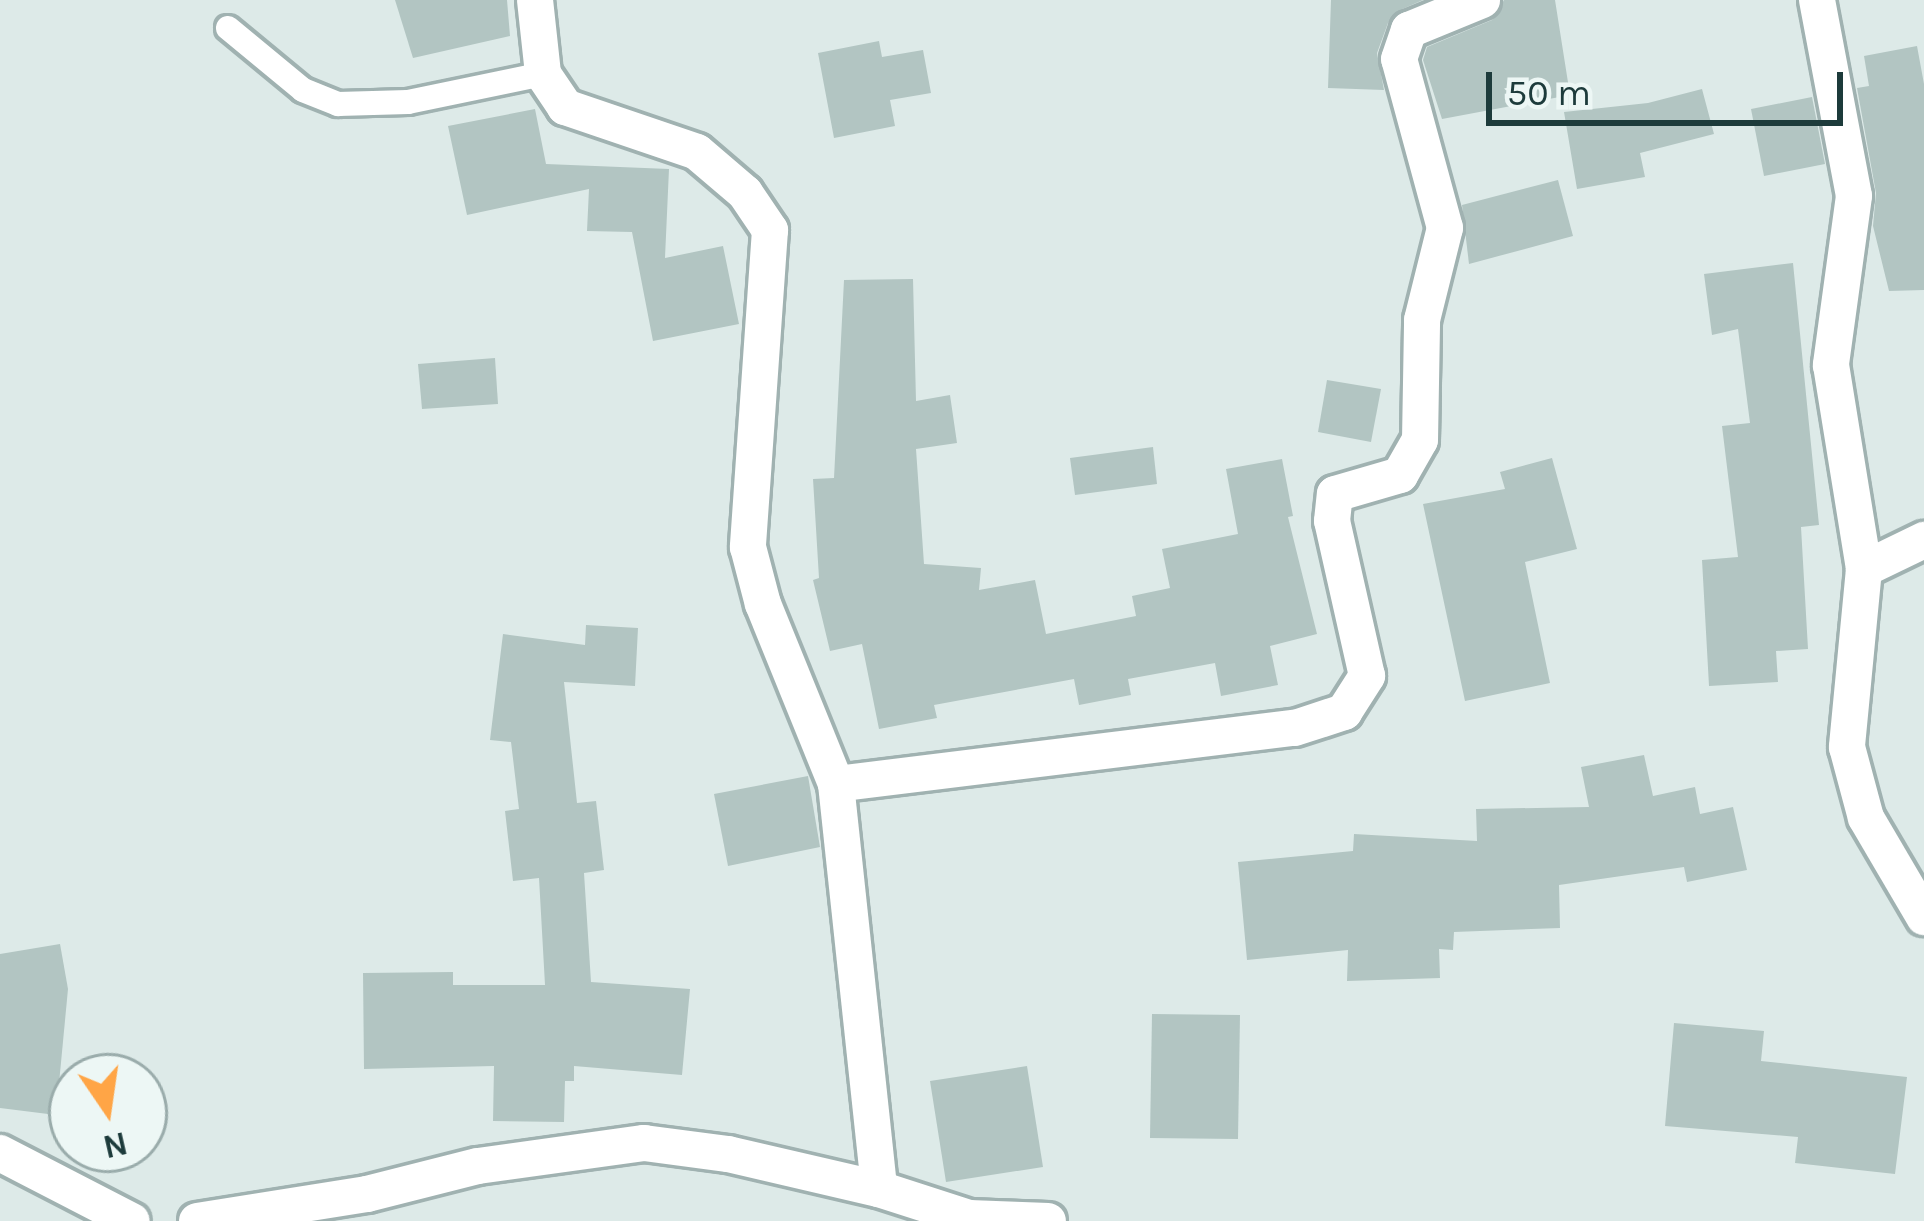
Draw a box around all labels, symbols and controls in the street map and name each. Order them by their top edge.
scale bar [1492,48,1849,122]
text: 50 m [1507,72,1591,114]
north arrow [48,1053,168,1173]
text: N [100,1124,131,1166]

